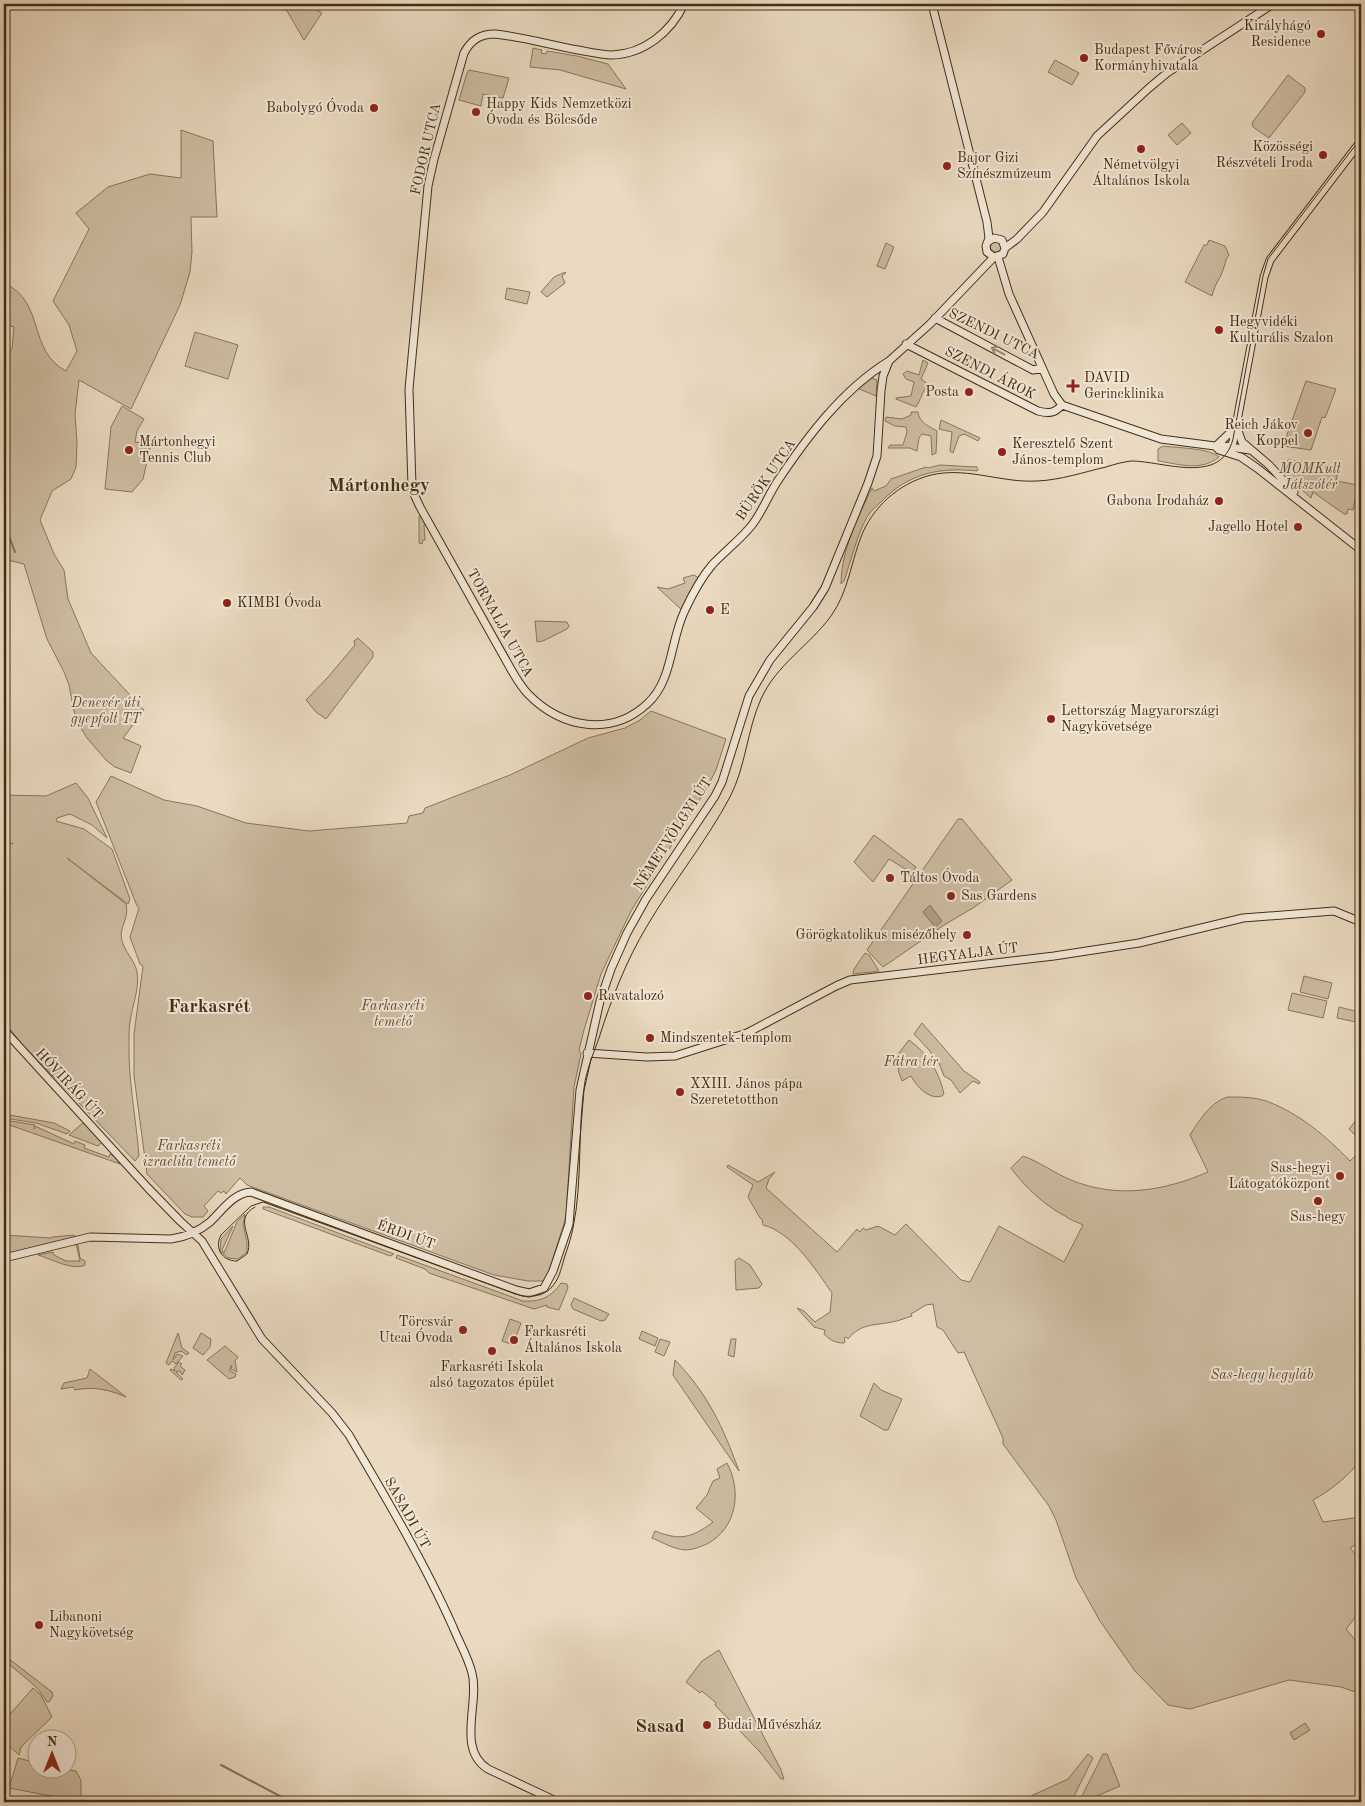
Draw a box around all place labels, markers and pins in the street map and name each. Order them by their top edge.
place label: Királyhágó Residence [1244,19,1311,49]
marker: Királyhágó Residence [1315,28,1327,40]
place label: Budapest Főváros Kormányhivatala [1094,43,1202,73]
marker: Budapest Főváros Kormányhivatala [1078,52,1090,64]
place label: Babolygó Óvoda [266,97,364,115]
place label: Happy Kids Nemzetközi Óvoda és Bölcsőde [486,97,632,127]
marker: Babolygó Óvoda [368,102,380,114]
marker: Happy Kids Nemzetközi Óvoda és Bölcsőde [470,106,482,118]
place label: Közösségi Részvételi Iroda [1216,140,1313,170]
marker: Németvölgyi Általános Iskola [1135,143,1147,155]
marker: Közösségi Részvételi Iroda [1317,149,1329,161]
place label: Bajor Gizi Színészmúzeum [957,151,1052,181]
place label: Németvölgyi Általános Iskola [1092,158,1190,188]
marker: Bajor Gizi Színészmúzeum [941,160,953,172]
place label: Hegyvidéki Kulturális Szalon [1229,315,1334,345]
marker: Hegyvidéki Kulturális Szalon [1213,324,1225,336]
place label: DAVID Gerincklinika [1084,371,1164,401]
marker: DAVID Gerincklinika [1066,379,1080,393]
place label: Posta [925,385,959,399]
marker: Posta [963,386,975,398]
place label: Reich Jákov Koppel [1225,418,1299,448]
marker: Reich Jákov Koppel [1302,427,1314,439]
place label: Mártonhegyi Tennis Club [139,435,216,465]
place label: Keresztelő Szent János-templom [1012,437,1113,467]
marker: Mártonhegyi Tennis Club [123,444,135,456]
marker: Keresztelő Szent János-templom [996,446,1008,458]
place label: Gabona Irodaház [1106,494,1209,508]
marker: Gabona Irodaház [1213,495,1225,507]
place label: Jagello Hotel [1208,520,1288,534]
marker: Jagello Hotel [1292,521,1304,533]
place label: KIMBI Óvoda [237,592,322,610]
marker: KIMBI Óvoda [221,597,233,609]
place label: E [720,603,730,617]
marker: E [704,604,716,616]
place label: Lettország Magyarországi Nagykövetsége [1061,704,1219,734]
marker: Lettország Magyarországi Nagykövetsége [1045,713,1057,725]
place label: Táltos Óvoda [900,867,980,885]
marker: Táltos Óvoda [884,872,896,884]
place label: Sas Gardens [961,889,1037,903]
marker: Sas Gardens [945,890,957,902]
place label: Görögkatolikus misézőhely [796,928,958,942]
marker: Görögkatolikus misézőhely [961,929,973,941]
place label: Ravatalozó [598,989,664,1003]
marker: Ravatalozó [582,990,594,1002]
place label: Mindszentek-templom [660,1031,792,1045]
marker: Mindszentek-templom [644,1032,656,1044]
place label: XXIII. János pápa Szeretetotthon [690,1077,803,1107]
marker: XXIII. János pápa Szeretetotthon [674,1086,686,1098]
place label: Sas-hegyi Látogatóközpont [1229,1161,1330,1191]
marker: Sas-hegyi Látogatóközpont [1334,1170,1346,1182]
marker: Sas-hegy [1312,1195,1324,1207]
place label: Sas-hegy [1290,1210,1347,1224]
place label: Törcsvár Utcai Óvoda [379,1315,453,1345]
marker: Törcsvár Utcai Óvoda [457,1324,469,1336]
place label: Farkasréti Általános Iskola [524,1325,622,1355]
marker: Farkasréti Általános Iskola [508,1334,520,1346]
marker: Farkasréti Iskola alsó tagozatos épület [486,1345,498,1357]
place label: Farkasréti Iskola alsó tagozatos épület [429,1360,555,1390]
place label: Libanoni Nagykövetség [49,1610,134,1640]
marker: Libanoni Nagykövetség [33,1619,45,1631]
place label: Budai Művészház [717,1718,821,1732]
marker: Budai Művészház [701,1719,713,1731]

